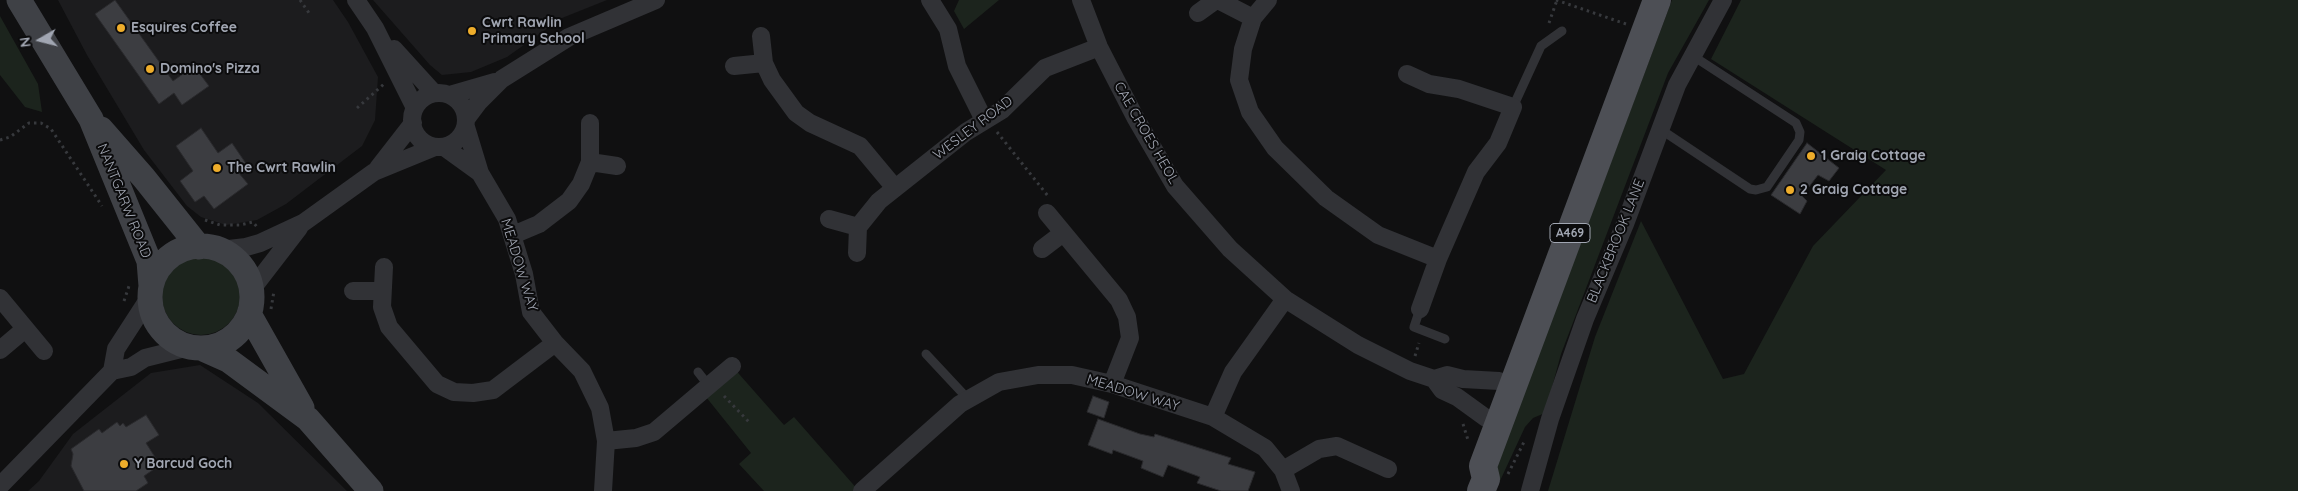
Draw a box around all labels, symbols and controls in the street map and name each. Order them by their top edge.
north arrow [15,15,65,65]
place label: Cwrt Rawlin Primary School [482,15,585,48]
place label: Esquires Coffee [131,20,237,36]
marker: Esquires Coffee [115,22,127,34]
marker: Cwrt Rawlin Primary School [466,25,478,37]
text: N [16,36,35,48]
place label: Domino's Pizza [160,61,260,77]
marker: Domino's Pizza [144,63,156,75]
street label: CAE CROES HEOL [1110,79,1182,187]
street label: WESLEY ROAD [930,93,1016,163]
street label: NANTGARW ROAD [93,141,155,261]
place label: 1 Graig Cottage [1821,148,1926,164]
marker: 1 Graig Cottage [1805,150,1817,162]
place label: The Cwrt Rawlin [227,160,336,176]
marker: The Cwrt Rawlin [211,162,223,174]
street label: BLACKBROOK LANE [1584,177,1648,305]
place label: 2 Graig Cottage [1800,182,1907,198]
marker: 2 Graig Cottage [1784,184,1796,196]
street label: MEADOW WAY [497,217,541,313]
road number: A469 [1550,224,1590,242]
street label: MEADOW WAY [1085,371,1181,415]
place label: Y Barcud Goch [134,456,232,472]
marker: Y Barcud Goch [118,458,130,470]

